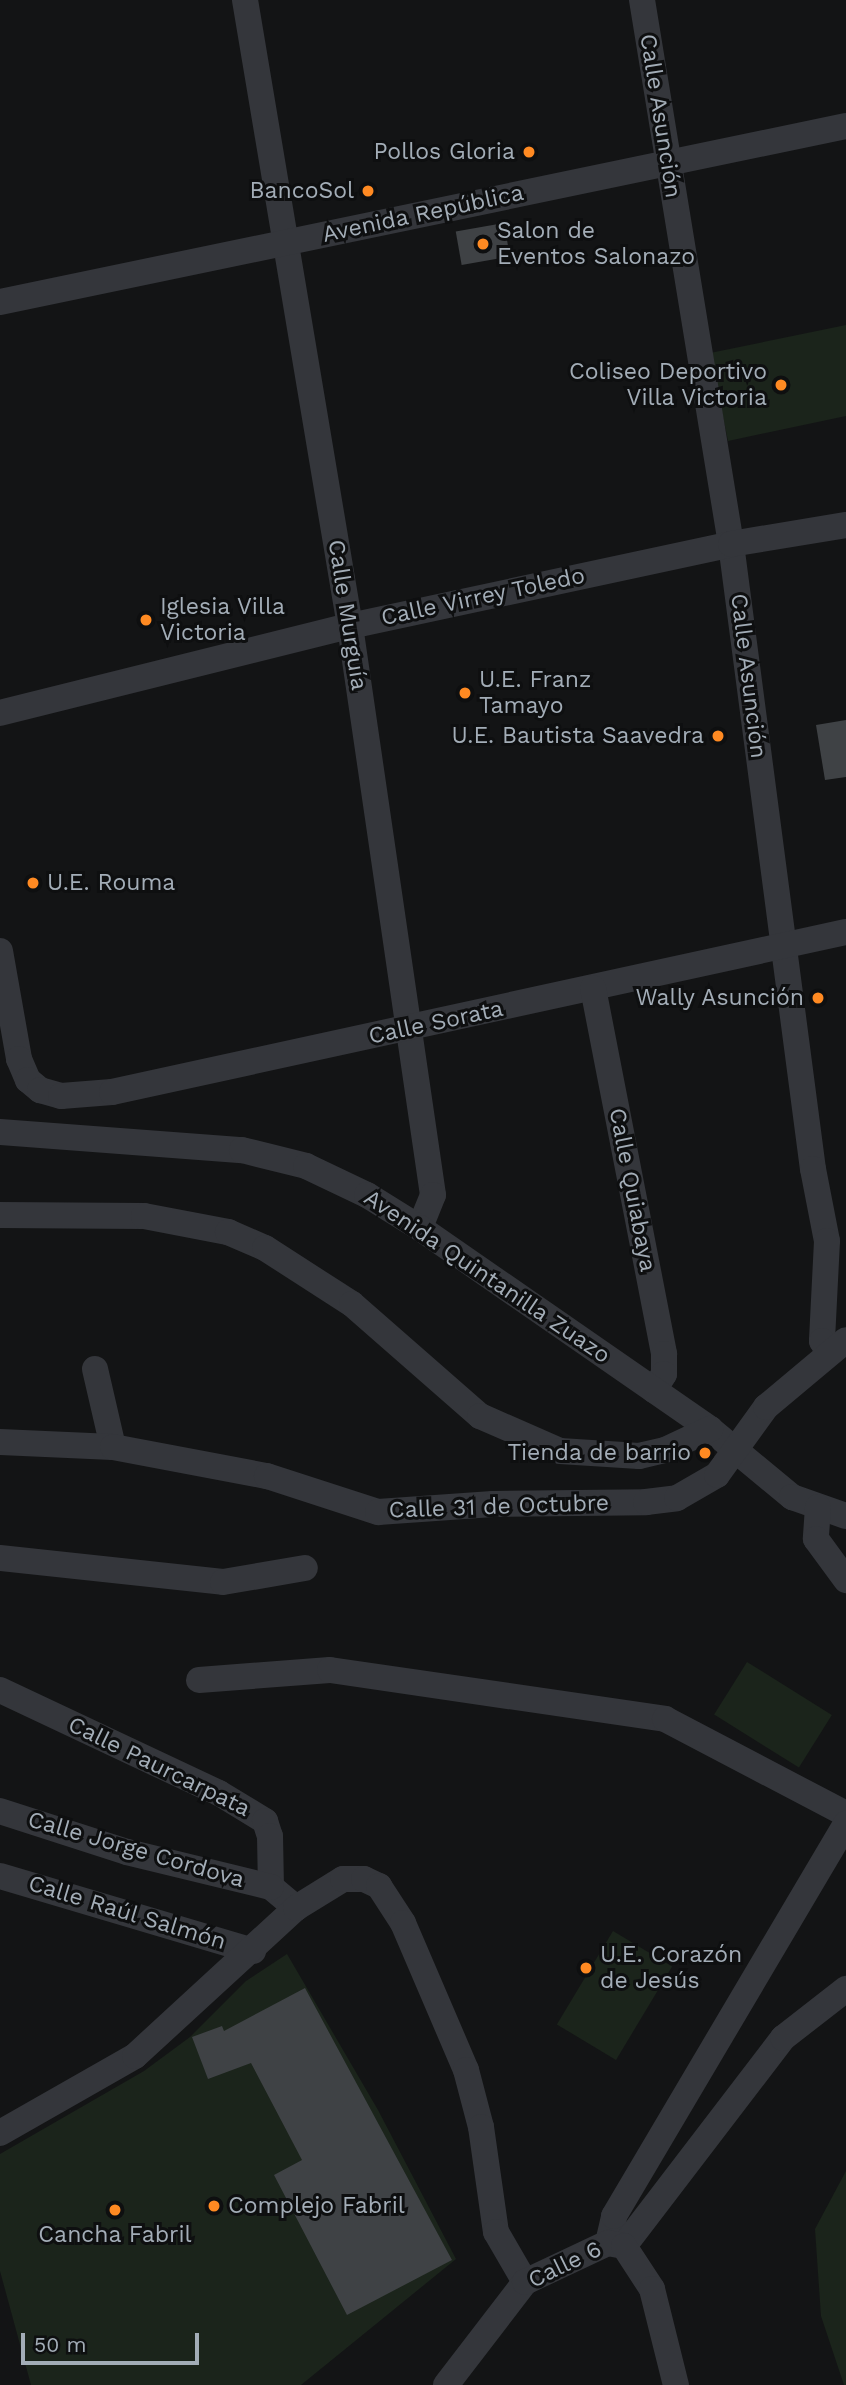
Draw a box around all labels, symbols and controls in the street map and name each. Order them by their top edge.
street label: Calle Asunción [633,32,687,200]
place label: Pollos Gloria [374,138,515,166]
marker: Pollos Gloria [521,144,537,160]
place label: BancoSol [250,177,354,205]
street label: Avenida República [320,179,526,249]
marker: BancoSol [360,183,376,199]
place label: Salon de Eventos Salonazo [497,217,695,271]
marker: Salon de Eventos Salonazo [475,236,491,252]
place label: Coliseo Deportivo Villa Victoria [569,358,767,412]
marker: Coliseo Deportivo Villa Victoria [773,377,789,393]
street label: Calle Murguía [321,538,373,692]
street label: Calle Virrey Toledo [378,562,588,632]
street label: Calle Asunción [724,592,772,760]
place label: Iglesia Villa Victoria [160,593,286,647]
marker: Iglesia Villa Victoria [138,612,154,628]
place label: U.E. Franz Tamayo [479,666,591,720]
marker: U.E. Franz Tamayo [457,685,473,701]
place label: U.E. Bautista Saavedra [451,722,704,750]
marker: U.E. Bautista Saavedra [710,728,726,744]
place label: U.E. Rouma [47,869,175,897]
marker: U.E. Rouma [25,875,41,891]
place label: Wally Asunción [634,984,804,1012]
marker: Wally Asunción [810,990,826,1006]
street label: Calle Sorata [366,995,506,1051]
street label: Calle Quiabaya [603,1106,661,1274]
street label: Avenida Quintanilla Zuazo [358,1184,616,1370]
place label: Tienda de barrio [507,1439,691,1467]
marker: Tienda de barrio [697,1445,713,1461]
street label: Calle 31 de Octubre [388,1489,610,1525]
street label: Calle Paurcarpata [63,1711,255,1823]
street label: Calle Jorge Cordova [24,1806,248,1894]
street label: Calle Raúl Salmón [25,1870,229,1956]
place label: U.E. Corazón de Jesús [600,1941,742,1995]
marker: U.E. Corazón de Jesús [578,1960,594,1976]
place label: Complejo Fabril [228,2192,405,2220]
marker: Complejo Fabril [206,2198,222,2214]
marker: Cancha Fabril [107,2202,123,2218]
place label: Cancha Fabril [38,2221,192,2249]
street label: Calle 6 [524,2236,606,2294]
scale bar [24,2318,203,2362]
text: 50 m [34,2332,86,2357]

